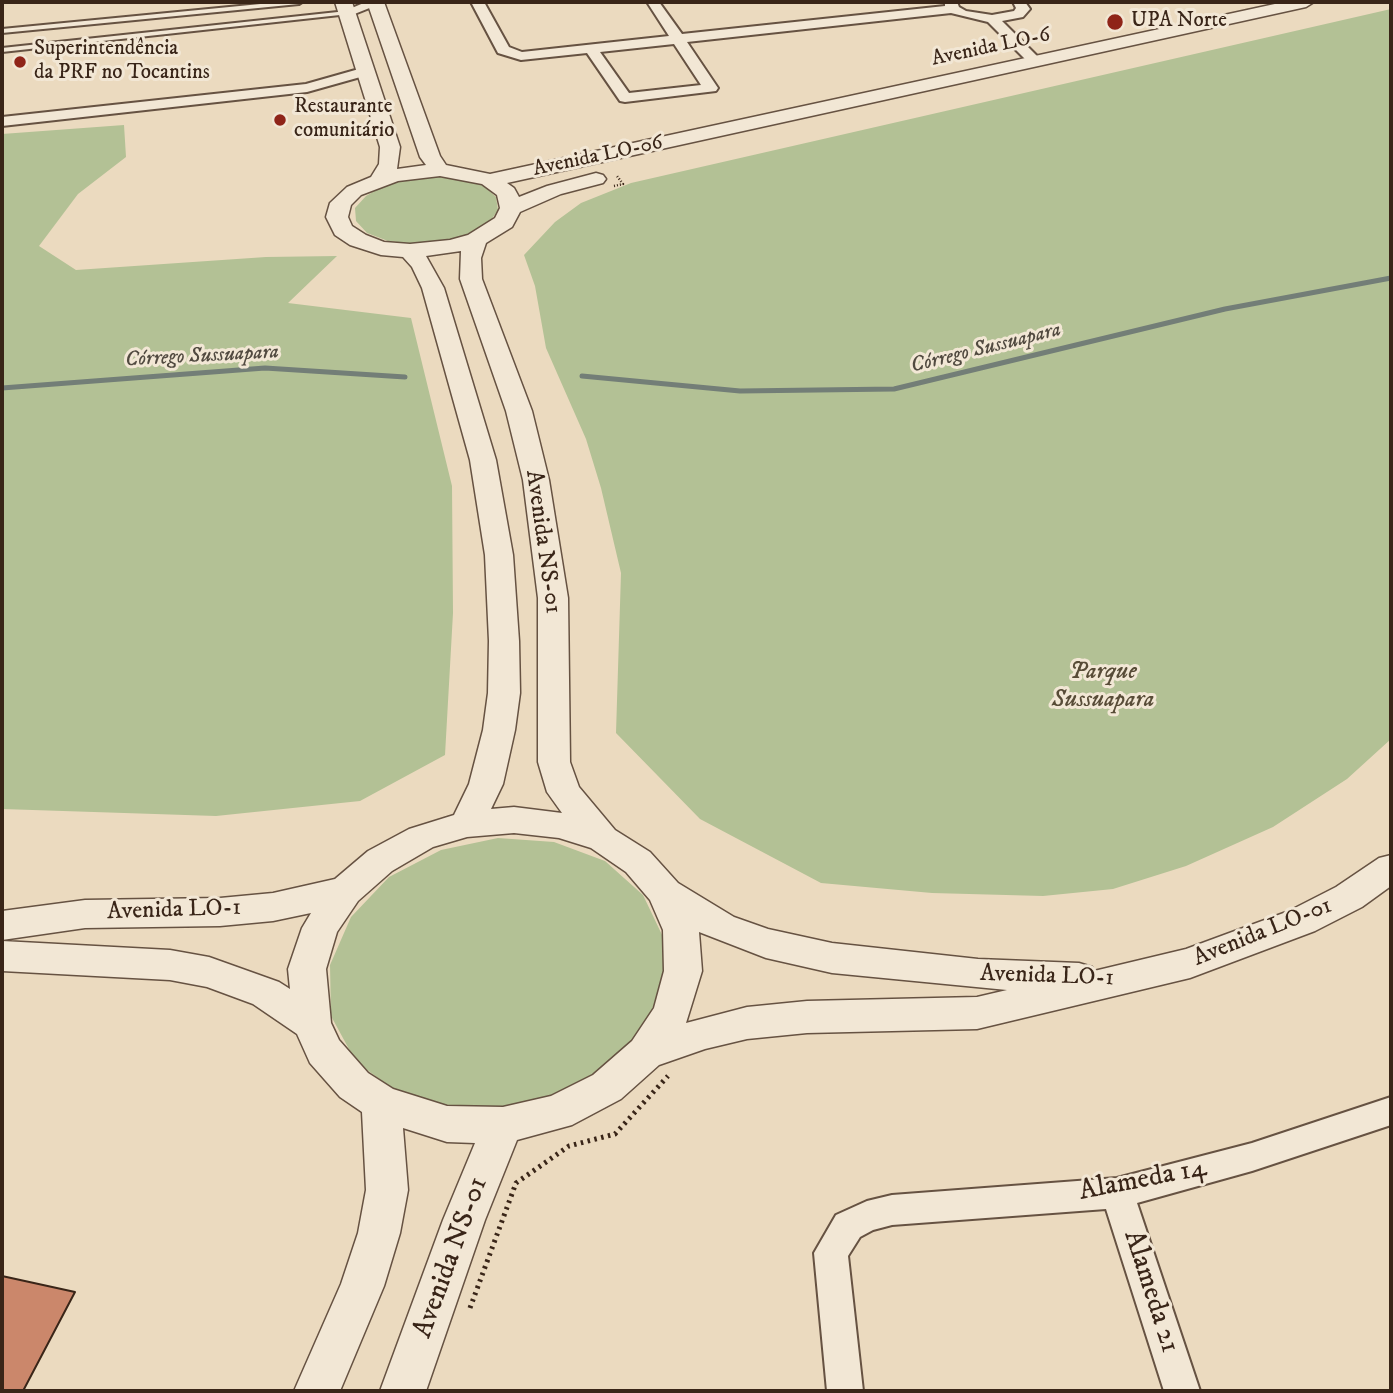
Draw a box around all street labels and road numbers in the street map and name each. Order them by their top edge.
street label: Avenida LO-6 [929,23,1053,73]
street label: Avenida LO-06 [531,131,665,183]
street label: Avenida NS-01 [518,468,566,616]
street label: Avenida LO-01 [1189,892,1337,974]
street label: Avenida LO-1 [106,894,242,928]
street label: Avenida LO-1 [979,960,1115,994]
street label: Alameda 14 [1077,1152,1209,1210]
street label: Avenida NS-01 [407,1173,497,1343]
street label: Alameda 21 [1114,1227,1186,1357]

